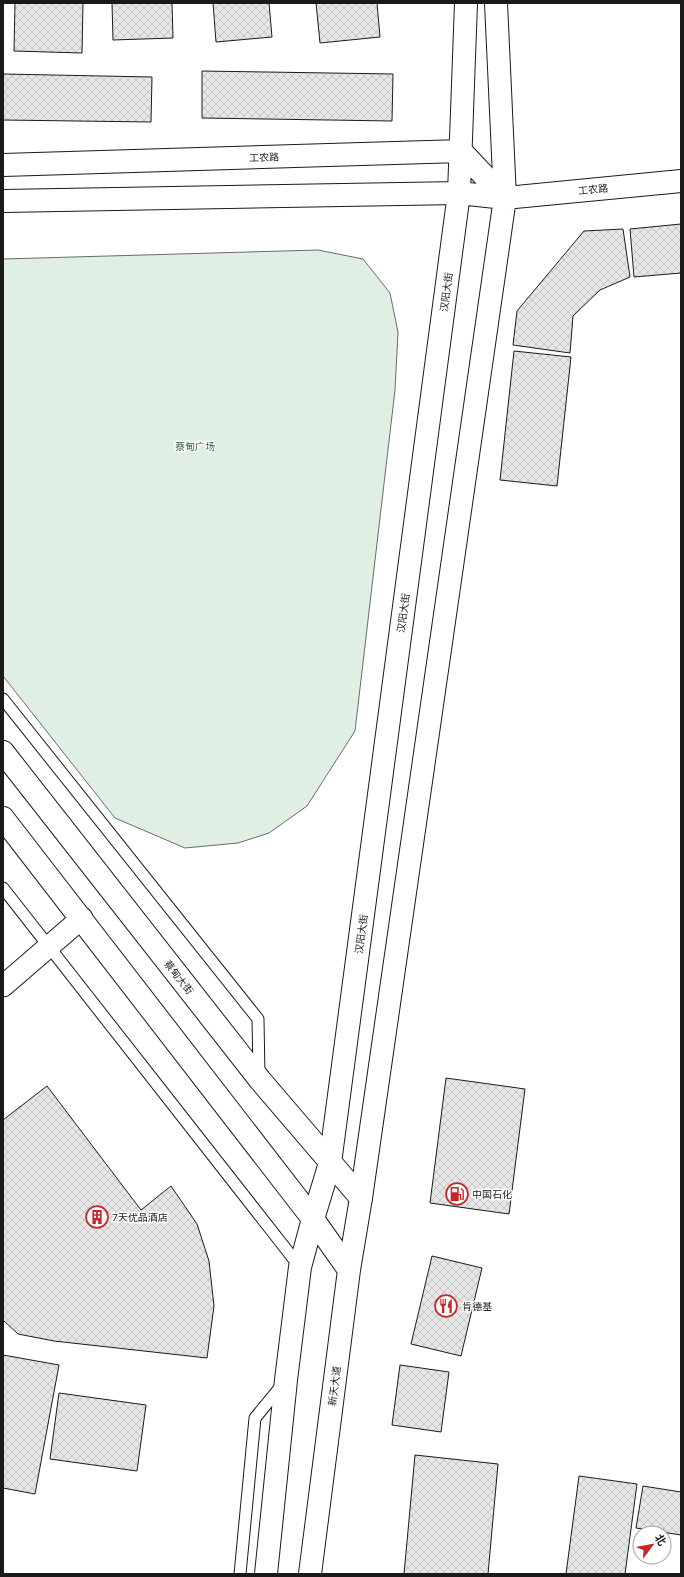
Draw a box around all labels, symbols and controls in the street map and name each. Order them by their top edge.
street label: 工农路 [249,150,279,164]
street label: 工农路 [577,181,609,197]
street label: 汉阳大街 [437,271,455,313]
park label: 蔡甸广场 [175,440,215,452]
street label: 汉阳大街 [394,592,412,634]
street label: 汉阳大街 [352,913,370,955]
street label: 蔡甸大街 [162,958,196,996]
fuel station icon: 中国石化 [444,1181,470,1207]
place label: 中国石化 [472,1188,512,1200]
building icon: 7天优品酒店 [84,1204,110,1230]
place label: 7天优品酒店 [112,1211,168,1223]
restaurant icon: 肯德基 [433,1293,459,1319]
place label: 肯德基 [462,1300,492,1312]
street label: 新天大道 [326,1365,342,1407]
north arrow [632,1525,672,1565]
text: 北 [652,1531,669,1548]

